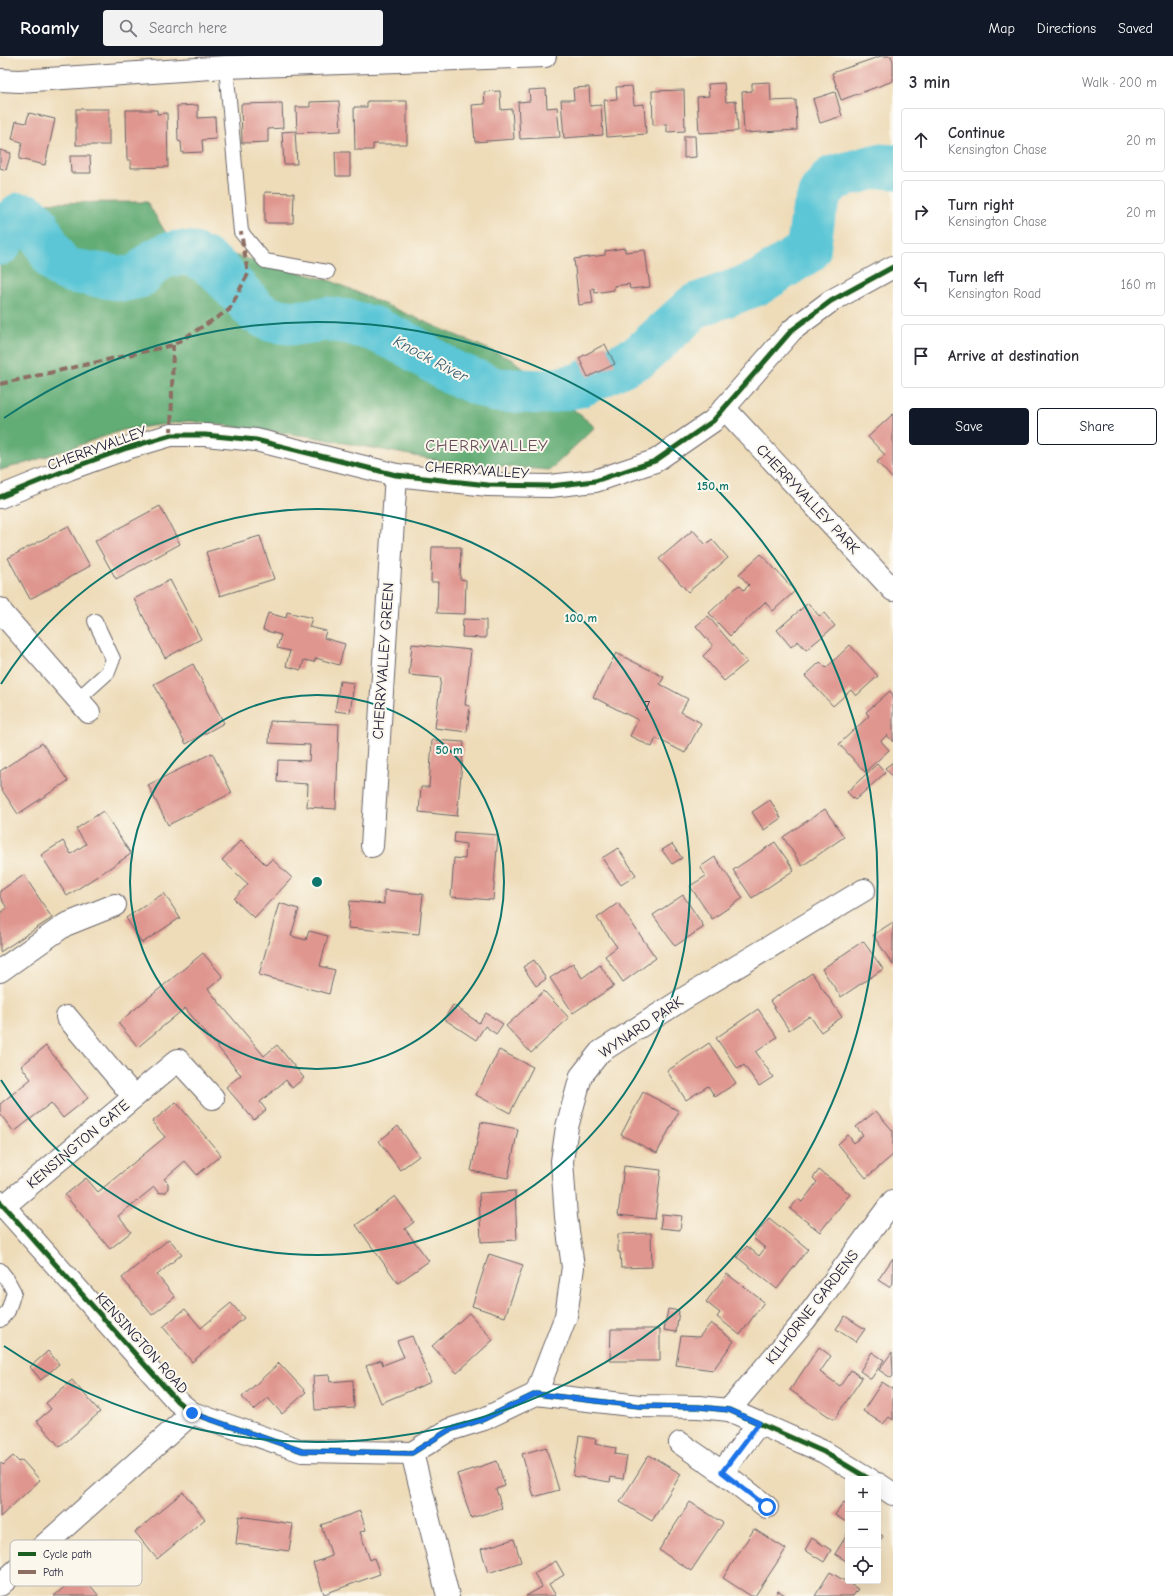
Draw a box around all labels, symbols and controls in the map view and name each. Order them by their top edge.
search box [103,10,383,46]
text: Roamly [20,17,79,39]
icon: search [117,17,139,39]
text: Search here [149,19,227,37]
text: Map [988,20,1015,37]
text: Directions [1037,20,1096,37]
text: Saved [1118,20,1153,37]
text: 3 min [909,73,950,92]
text: Walk · 200 m [1082,75,1157,90]
text: Continue [948,124,1005,142]
icon: ahead [910,129,932,151]
text: 20 m [1126,133,1156,148]
text: Kensington Chase [948,142,1047,157]
text: Turn right [948,196,1014,214]
icon: right [910,201,932,223]
text: 20 m [1126,205,1156,220]
text: Kensington Chase [948,214,1047,229]
text: Turn left [948,268,1004,286]
icon: left [910,273,932,295]
text: 160 m [1121,277,1156,292]
text: Kensington Road [948,286,1041,301]
water label: Knock River [390,332,471,386]
icon: arrive [910,345,932,367]
text: Arrive at destination [948,347,1079,365]
button: Save [909,408,1029,445]
button: Share [1037,408,1157,445]
street label: CHERRYVALLEY [45,422,149,474]
district label: CHERRYVALLEY [425,437,549,455]
street label: CHERRYVALLEY PARK [752,440,864,558]
street label: CHERRYVALLEY [424,457,530,483]
text: 150 m [697,479,729,493]
street label: CHERRYVALLEY GREEN [369,582,397,740]
text: 100 m [565,611,597,625]
house number: 7 [644,699,650,714]
text: 50 m [435,743,463,757]
centre of rings [310,875,324,889]
street label: WYNARD PARK [595,992,687,1062]
street label: KENSINGTON GATE [23,1096,133,1192]
street label: KILHORNE GARDENS [762,1246,862,1368]
street label: KENSINGTON ROAD [92,1289,192,1397]
route end [183,1404,201,1422]
map controls [845,1476,881,1584]
button: + [845,1476,881,1512]
route start [758,1498,776,1516]
button: − [845,1512,881,1548]
legend [10,1540,142,1586]
text: Cycle path [43,1548,92,1561]
button: locate [845,1548,881,1584]
text: Path [43,1566,64,1579]

